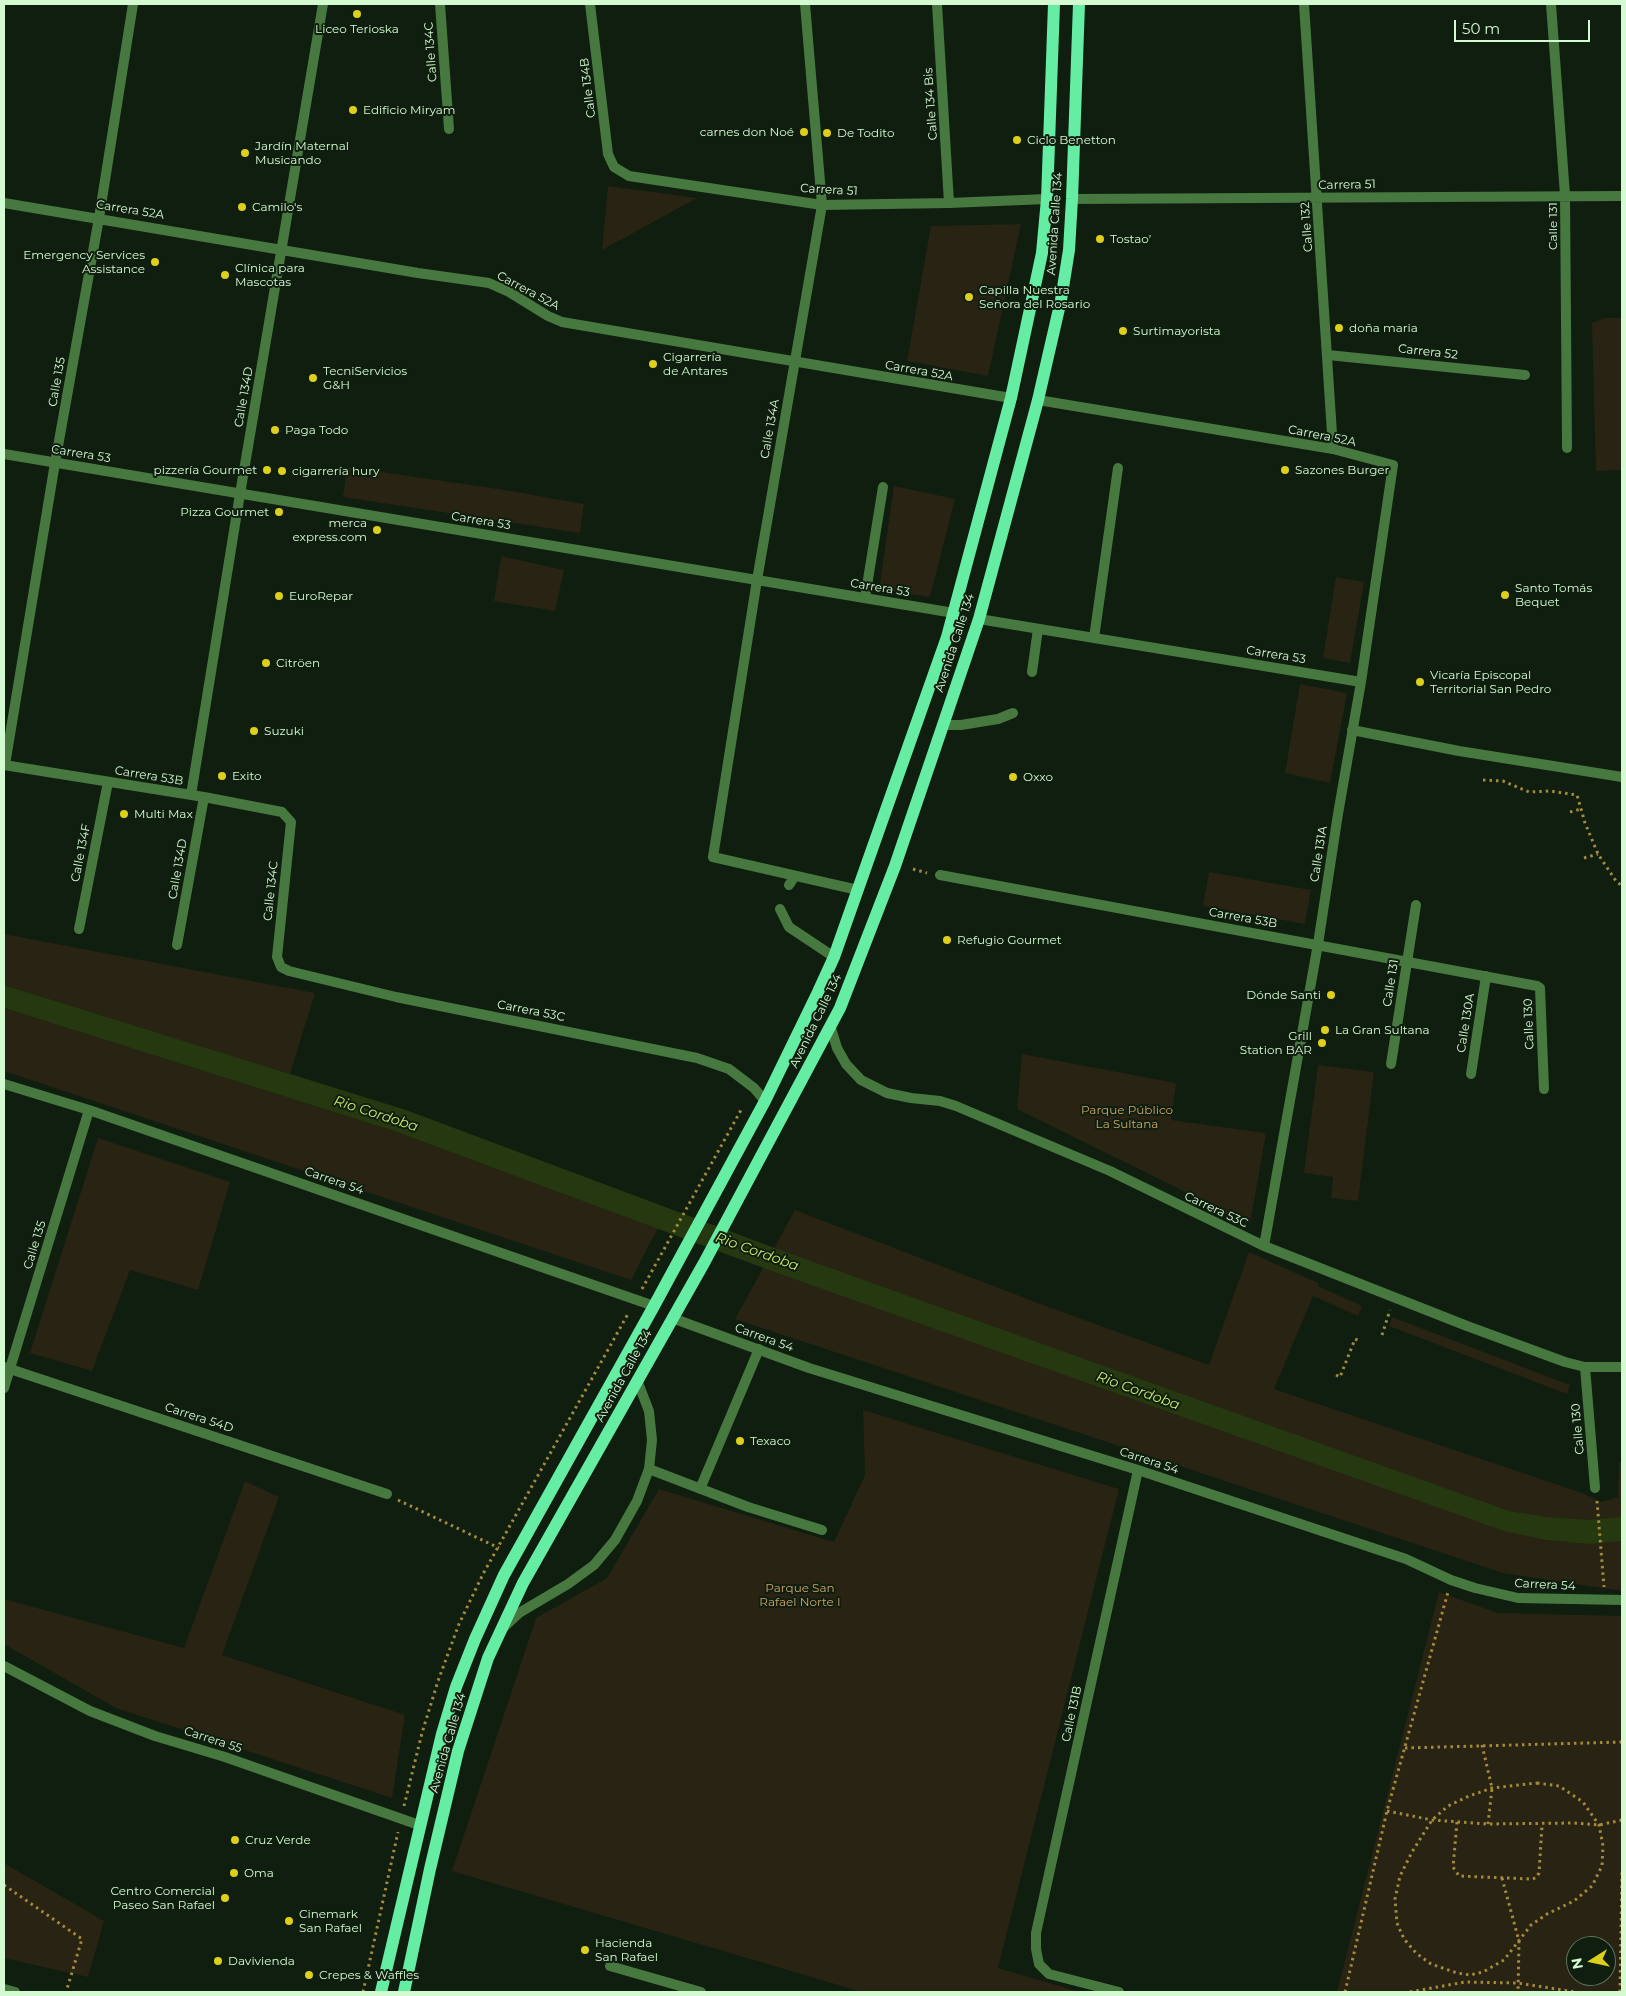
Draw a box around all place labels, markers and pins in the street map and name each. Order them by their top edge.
marker: Liceo Terioska [351,8,363,20]
place label: Liceo Terioska [315,22,399,36]
place label: Edificio Miryam [363,103,456,117]
marker: Edificio Miryam [347,104,359,116]
place label: carnes don Noé [700,125,794,139]
marker: carnes don Noé [798,126,810,138]
place label: De Todito [837,126,894,140]
marker: De Todito [821,127,833,139]
place label: Ciclo Benetton [1027,133,1116,147]
marker: Ciclo Benetton [1011,134,1023,146]
place label: Jardín Maternal Musicando [255,139,349,167]
marker: Jardín Maternal Musicando [239,147,251,159]
place label: Camilo's [252,200,302,214]
marker: Camilo's [236,201,248,213]
place label: Tostao’ [1110,232,1151,246]
marker: Tostao’ [1094,233,1106,245]
place label: Emergency Services Assistance [23,248,145,276]
marker: Emergency Services Assistance [149,256,161,268]
place label: Clínica para Mascotas [235,261,305,289]
marker: Clínica para Mascotas [219,269,231,281]
place label: Capilla Nuestra Señora del Rosario [979,283,1090,311]
marker: Capilla Nuestra Señora del Rosario [963,291,975,303]
place label: doña maria [1349,321,1418,335]
marker: doña maria [1333,322,1345,334]
place label: Surtimayorista [1133,324,1220,338]
marker: Surtimayorista [1117,325,1129,337]
place label: Cigarrería de Antares [663,350,728,378]
marker: Cigarrería de Antares [647,358,659,370]
place label: TecniServicios G&H [323,364,407,392]
marker: TecniServicios G&H [307,372,319,384]
place label: Paga Todo [285,423,348,437]
marker: Paga Todo [269,424,281,436]
place label: pizzería Gourmet [154,463,257,477]
place label: Sazones Burger [1295,463,1389,477]
marker: pizzería Gourmet [261,464,273,476]
place label: cigarrería hury [292,464,379,478]
marker: Sazones Burger [1279,464,1291,476]
marker: cigarrería hury [276,465,288,477]
place label: Pizza Gourmet [180,505,269,519]
marker: Pizza Gourmet [273,506,285,518]
place label: merca express.com [292,516,367,544]
marker: merca express.com [371,524,383,536]
place label: Santo Tomás Bequet [1515,581,1592,609]
place label: EuroRepar [289,589,353,603]
marker: Santo Tomás Bequet [1499,589,1511,601]
marker: EuroRepar [273,590,285,602]
place label: Citröen [276,656,320,670]
marker: Citröen [260,657,272,669]
place label: Vicaría Episcopal Territorial San Pedro [1430,668,1551,696]
marker: Vicaría Episcopal Territorial San Pedro [1414,676,1426,688]
place label: Suzuki [264,724,304,738]
marker: Suzuki [248,725,260,737]
place label: Exito [232,769,262,783]
marker: Exito [216,770,228,782]
place label: Oxxo [1023,770,1053,784]
marker: Oxxo [1007,771,1019,783]
place label: Multi Max [134,807,193,821]
marker: Multi Max [118,808,130,820]
place label: Refugio Gourmet [957,933,1062,947]
marker: Refugio Gourmet [941,934,953,946]
place label: Dónde Santi [1246,988,1321,1002]
marker: Dónde Santi [1325,989,1337,1001]
place label: La Gran Sultana [1335,1023,1430,1037]
marker: La Gran Sultana [1319,1024,1331,1036]
place label: Grill Station BAR [1240,1029,1312,1057]
marker: Grill Station BAR [1316,1037,1328,1049]
place label: Texaco [750,1434,791,1448]
marker: Texaco [734,1435,746,1447]
place label: Cruz Verde [245,1833,311,1847]
marker: Cruz Verde [229,1834,241,1846]
place label: Oma [244,1866,274,1880]
marker: Oma [228,1867,240,1879]
place label: Centro Comercial Paseo San Rafael [111,1884,215,1912]
marker: Centro Comercial Paseo San Rafael [219,1892,231,1904]
place label: Cinemark San Rafael [299,1907,362,1935]
marker: Cinemark San Rafael [283,1915,295,1927]
place label: Hacienda San Rafael [595,1936,658,1964]
marker: Hacienda San Rafael [579,1944,591,1956]
place label: Davivienda [228,1954,295,1968]
marker: Davivienda [212,1955,224,1967]
place label: Crepes & Waffles [319,1968,419,1982]
marker: Crepes & Waffles [303,1969,315,1981]

